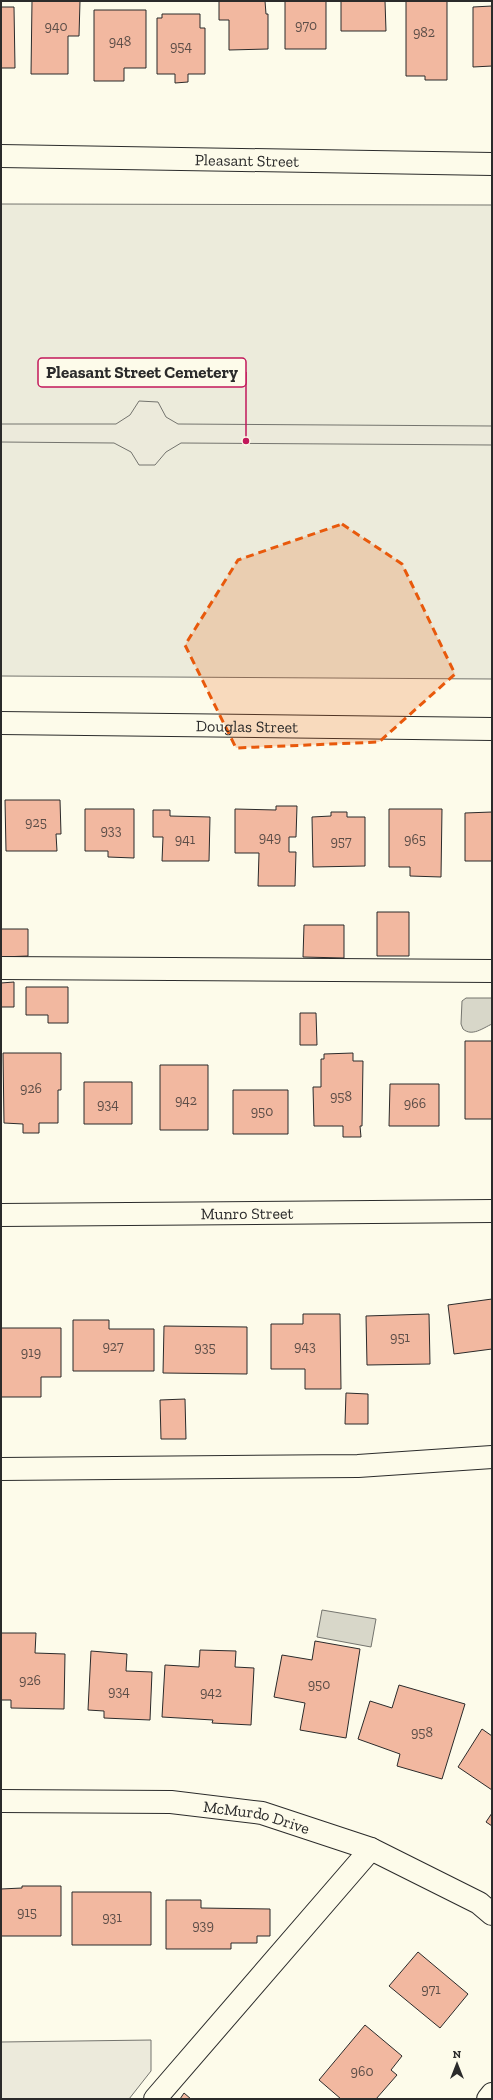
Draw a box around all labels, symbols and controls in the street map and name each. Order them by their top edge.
house number: 970 [295,17,317,34]
house number: 940 [44,18,68,35]
house number: 982 [413,24,435,41]
house number: 948 [109,33,131,50]
house number: 954 [170,38,193,55]
street label: Pleasant Street [195,150,299,170]
callout: Pleasant Street Cemetery [38,358,246,387]
text: Pleasant Street Cemetery [46,362,238,382]
street label: Douglas Street [196,716,298,736]
house number: 925 [25,814,47,831]
house number: 933 [100,822,122,839]
house number: 949 [259,829,281,846]
house number: 941 [175,831,196,848]
house number: 965 [404,831,426,848]
house number: 957 [330,833,352,850]
house number: 926 [20,1080,42,1097]
house number: 958 [330,1088,352,1105]
house number: 942 [175,1092,197,1109]
house number: 966 [404,1095,426,1112]
house number: 934 [97,1096,119,1113]
house number: 950 [251,1103,273,1120]
street label: Munro Street [201,1203,294,1223]
house number: 951 [390,1329,411,1346]
house number: 927 [102,1338,124,1355]
house number: 943 [294,1338,316,1355]
house number: 935 [194,1339,216,1356]
house number: 919 [21,1344,41,1361]
house number: 926 [19,1672,41,1689]
house number: 950 [308,1676,330,1693]
house number: 934 [108,1683,130,1700]
house number: 942 [200,1684,222,1701]
house number: 958 [411,1724,433,1741]
street label: McMurdo Drive [202,1796,312,1838]
house number: 915 [17,1904,37,1921]
house number: 931 [102,1909,122,1926]
house number: 939 [192,1917,214,1934]
house number: 971 [421,1981,441,1998]
north arrow [437,2044,477,2084]
text: N [453,2048,462,2061]
house number: 960 [351,2063,373,2080]

